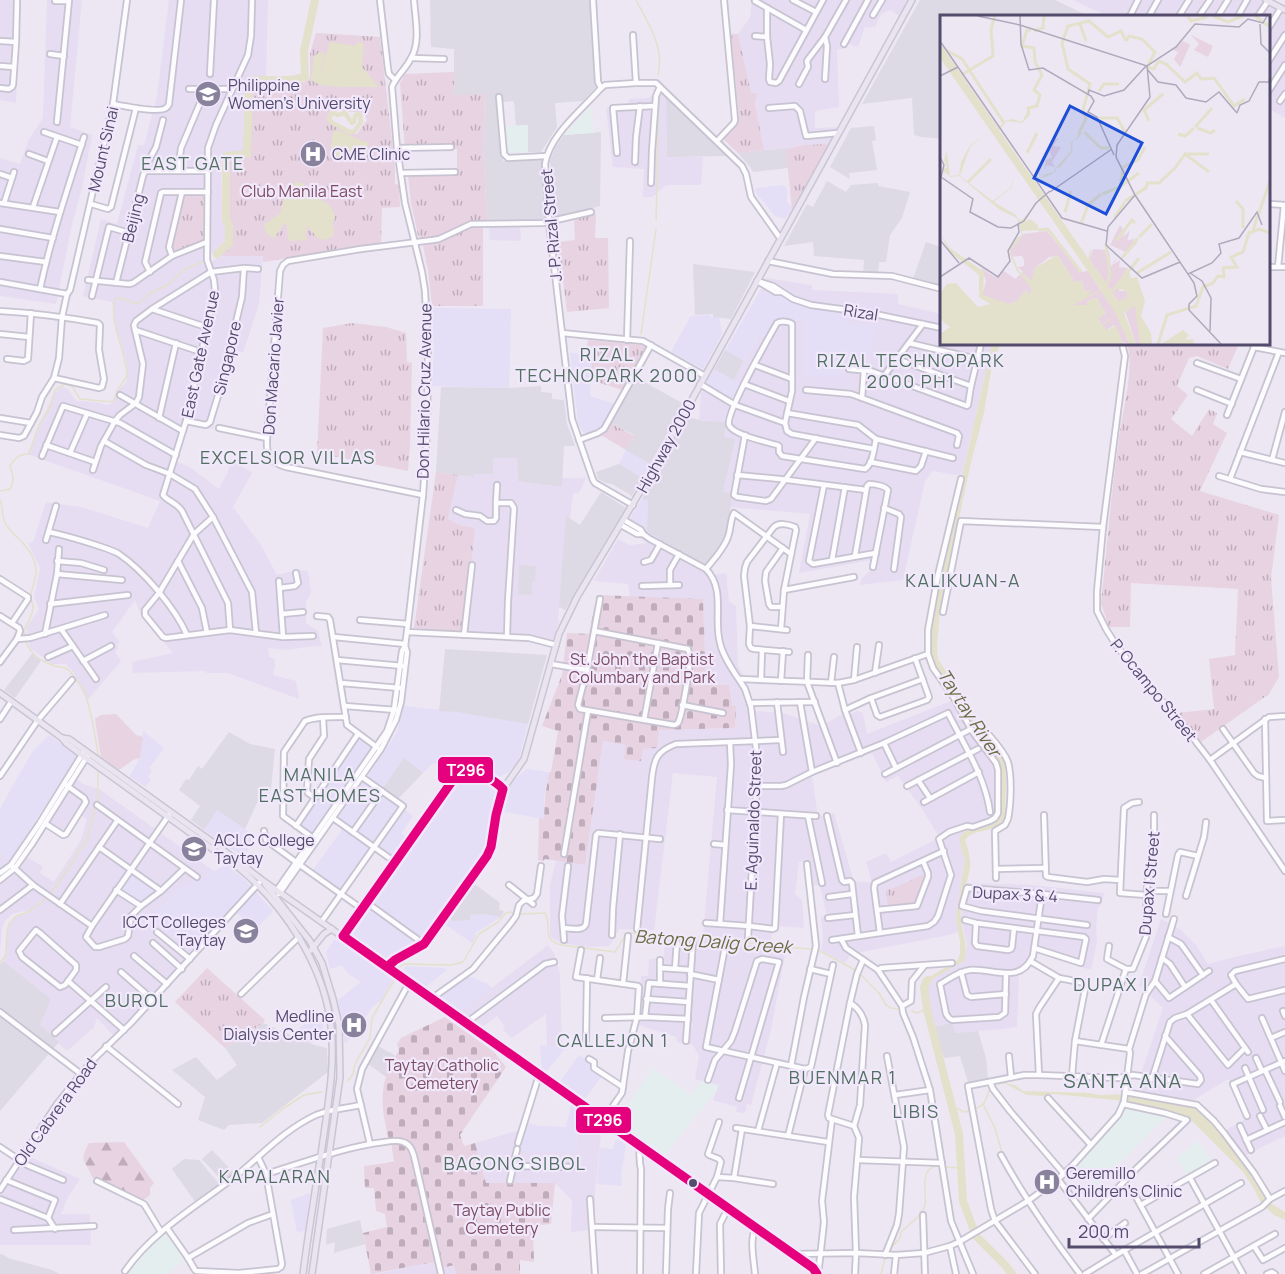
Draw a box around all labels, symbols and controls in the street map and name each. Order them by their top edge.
inset map [940,15,1270,345]
place label: Philippine Women's University [228,74,371,114]
school or university icon: Philippine Women's University [193,79,223,109]
street label: Mount Sinai [82,104,124,194]
hospital icon: CME Clinic [298,139,328,169]
place label: CME Clinic [332,143,410,165]
district label: EAST GATE [141,151,245,175]
street label: J. P. Rizal Street [535,168,567,282]
park label: Club Manila East [241,180,363,202]
street label: Beijing [116,191,150,245]
street label: East Gate Avenue [176,288,224,420]
street label: Don Macario Javier [257,296,289,436]
street label: Rizal [842,298,880,326]
street label: Don Hilario Cruz Avenue [411,303,437,479]
street label: Singapore [208,319,246,397]
district label: RIZAL TECHNOPARK 2000 [515,342,699,387]
district label: RIZAL TECHNOPARK 2000 PH1 [817,348,1005,393]
street label: Highway 2000 [631,395,701,497]
district label: EXCELSIOR VILLAS [200,445,376,469]
district label: KALIKUAN-A [905,568,1021,592]
street label: P. Ocampo Street [1106,634,1202,746]
park label: St. John the Baptist Columbary and Park [569,648,716,688]
water label: Taytay River [932,664,1009,763]
street label: E. Aguinaldo Street [740,749,766,891]
line badge: T296 [437,756,494,784]
text: T296 [446,759,486,781]
district label: MANILA EAST HOMES [259,762,381,807]
place label: ACLC College Taytay [214,829,315,869]
street label: Dupax I Street [1134,830,1164,936]
school or university icon: ACLC College Taytay [179,834,209,864]
street label: Dupax 3 & 4 [972,881,1058,907]
place label: ICCT Colleges Taytay [122,911,227,951]
school or university icon: ICCT Colleges Taytay [231,916,261,946]
water label: Batong Dalig Creek [634,924,795,959]
district label: DUPAX I [1073,972,1149,996]
district label: BUROL [105,988,169,1012]
place label: Medline Dialysis Center [223,1005,334,1045]
hospital icon: Medline Dialysis Center [339,1010,369,1040]
district label: CALLEJON 1 [557,1028,669,1052]
street label: Old Cabrera Road [8,1054,102,1170]
park label: Taytay Catholic Cemetery [385,1054,499,1094]
district label: BUENMAR 1 [789,1065,897,1089]
district label: SANTA ANA [1063,1067,1183,1094]
district label: LIBIS [892,1099,940,1123]
line badge: T296 [575,1106,632,1134]
text: T296 [583,1109,623,1131]
district label: BAGONG SIBOL [444,1151,586,1175]
place label: Geremillo Children's Clinic [1066,1162,1183,1202]
district label: KAPALARAN [219,1164,331,1188]
hospital icon: Geremillo Children's Clinic [1032,1167,1062,1197]
unlabelled marker [687,1177,699,1189]
park label: Taytay Public Cemetery [453,1199,551,1239]
scale bar [1069,1211,1200,1249]
text: 200 m [1078,1219,1129,1243]

